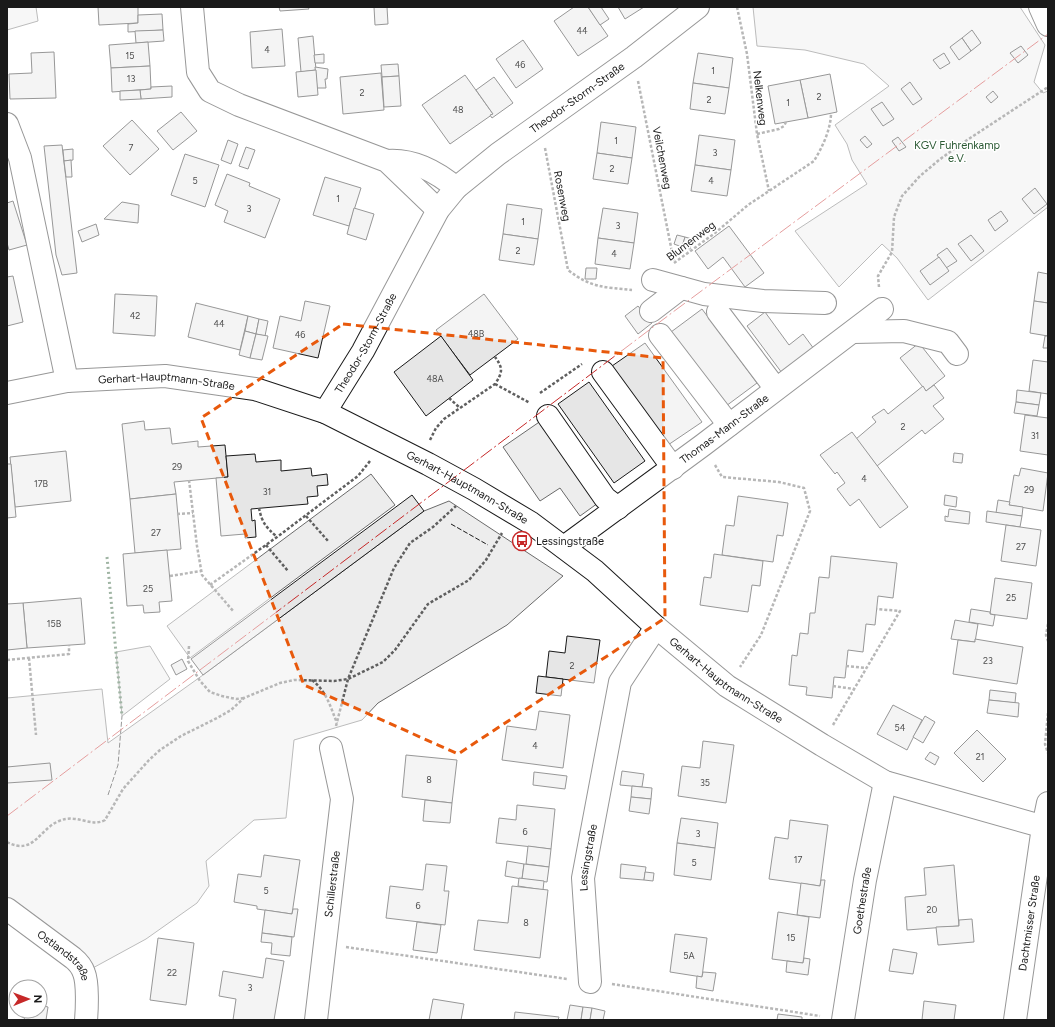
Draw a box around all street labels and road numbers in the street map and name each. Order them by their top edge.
street label: Theodor-Storm-Straße [527,60,627,136]
street label: Nelkenweg [750,70,770,126]
street label: Veilchenweg [650,126,674,190]
street label: Rosenweg [551,170,573,222]
street label: Blumenweg [664,218,718,264]
street label: Theodor-Storm-Straße [332,291,399,396]
street label: Gerhart-Hauptmann-Straße [98,369,236,393]
street label: Thomas-Mann-Straße [677,391,771,466]
street label: Gerhart-Hauptmann-Straße [404,448,531,526]
street label: Gerhart-Hauptmann-Straße [667,634,785,726]
street label: Lessingstraße [576,823,600,892]
street label: Schillerstraße [322,850,342,918]
street label: Goethestraße [850,866,874,935]
street label: Dachtmisser Straße [1016,874,1042,972]
street label: Ostlandstraße [35,927,92,982]

